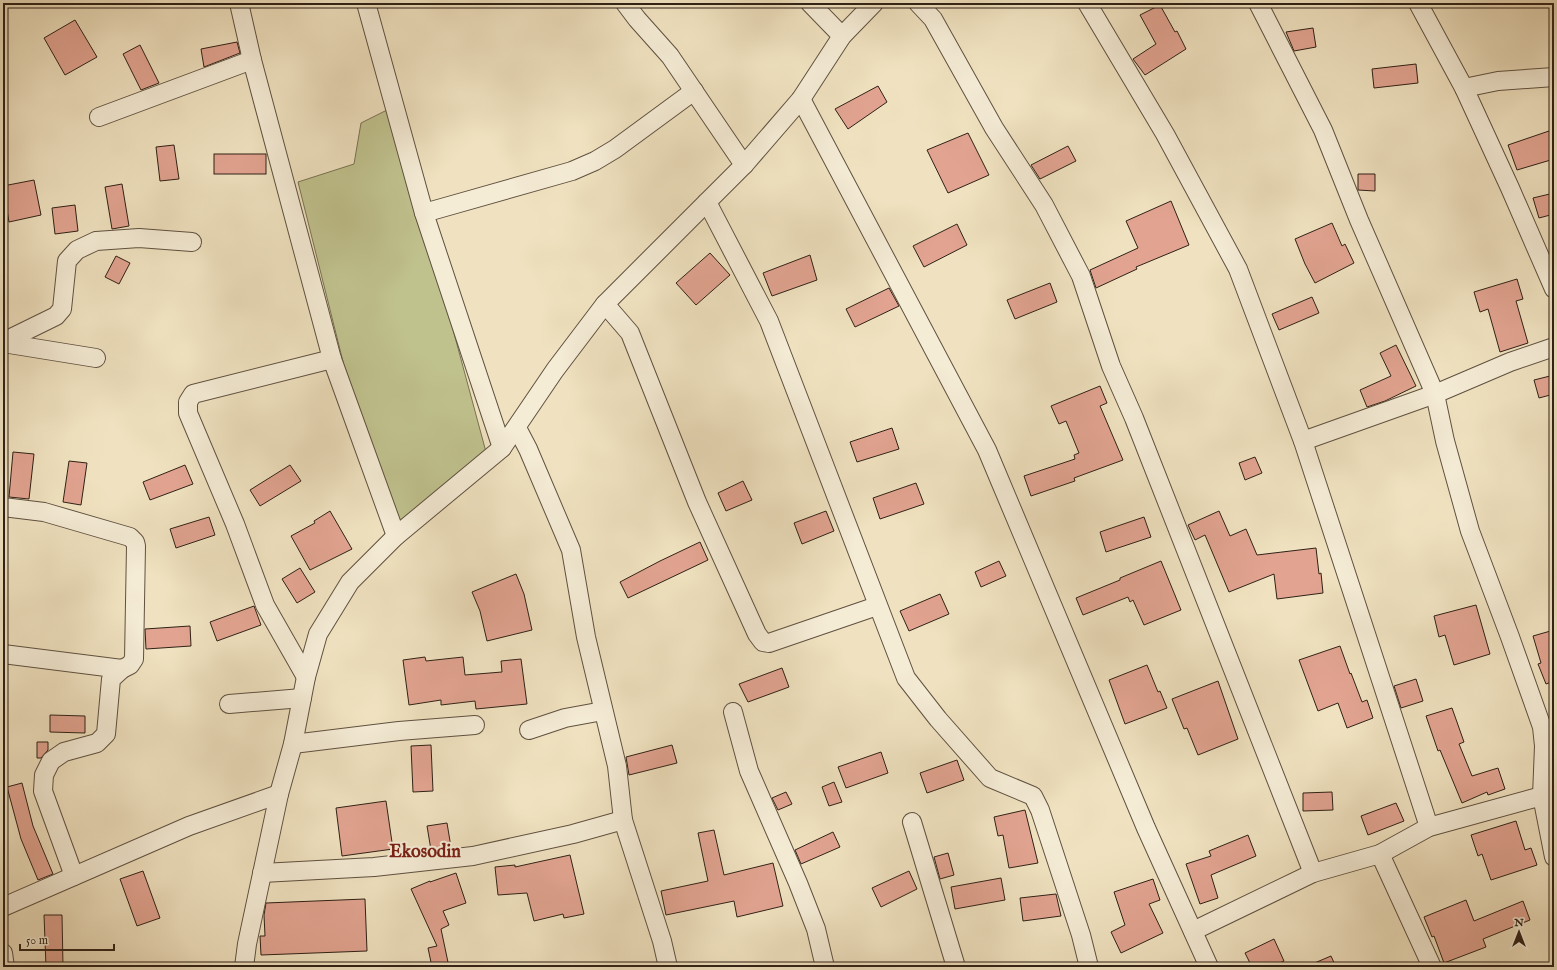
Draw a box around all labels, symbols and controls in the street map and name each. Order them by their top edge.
district label: Ekosodin [389,841,461,864]
north arrow [1499,912,1539,952]
text: N [1513,916,1524,930]
scale bar [20,926,114,952]
text: 50 m [26,933,48,948]

